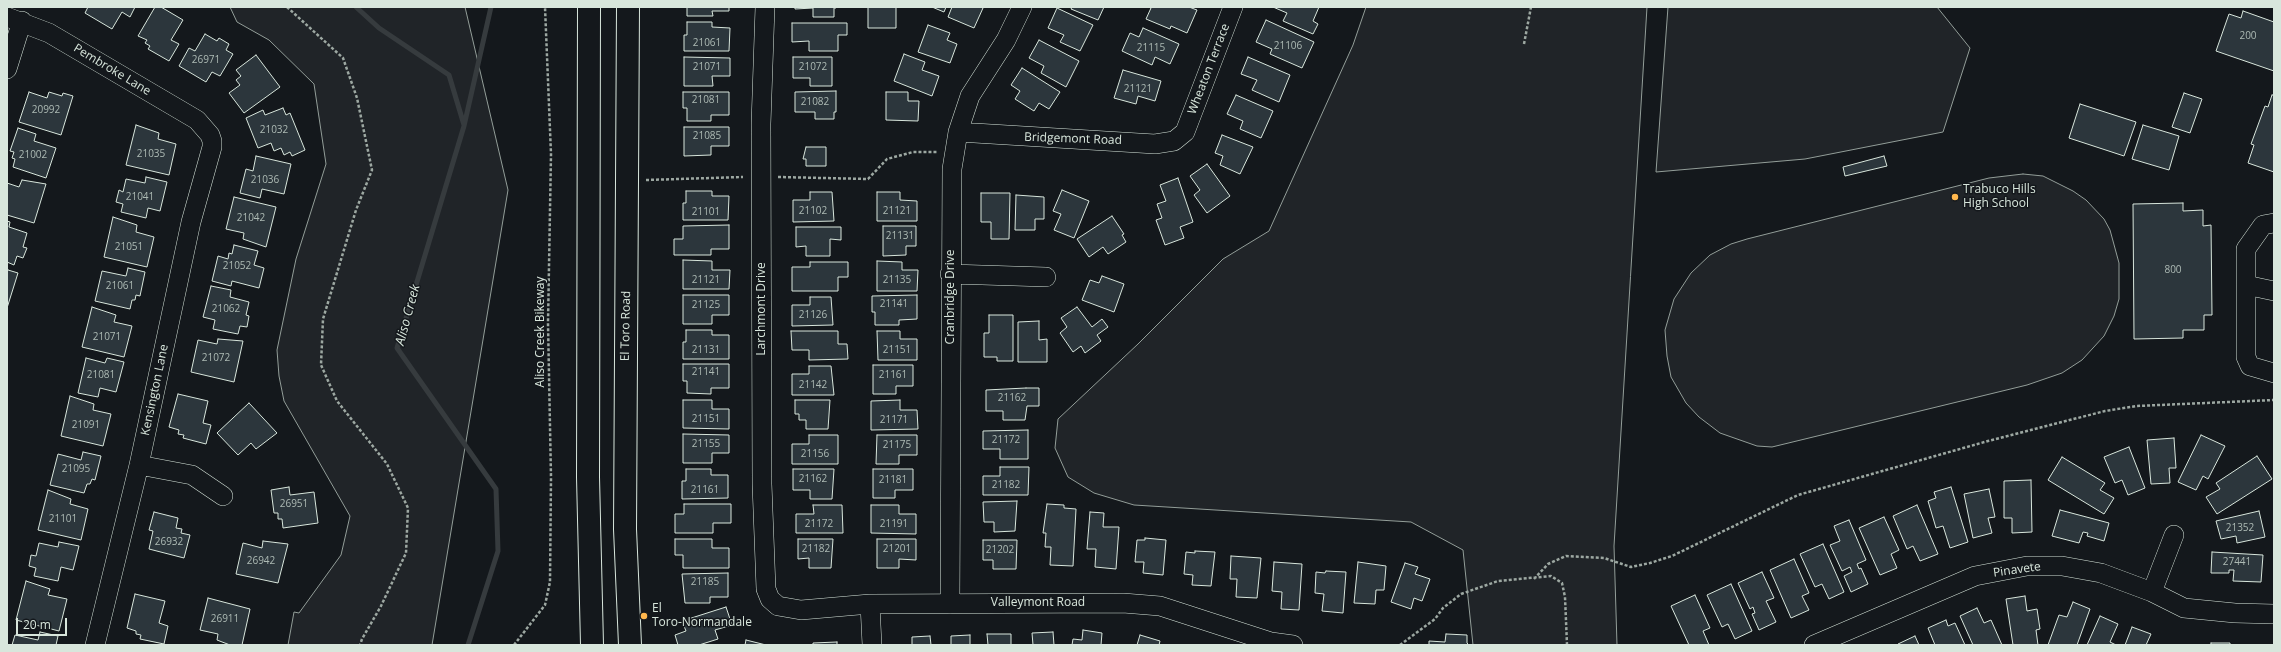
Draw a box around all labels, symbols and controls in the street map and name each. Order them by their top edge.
street label: Wheaton Terrace [1185,22,1233,116]
house number: 200 [2239,30,2257,42]
house number: 21061 [693,37,721,49]
house number: 21106 [1274,40,1302,52]
street label: Pembroke Lane [71,41,153,99]
house number: 21115 [1137,42,1165,54]
house number: 26971 [192,54,220,66]
house number: 21071 [693,61,721,73]
house number: 21072 [799,61,827,73]
house number: 21121 [1124,83,1152,95]
house number: 21081 [692,94,720,106]
house number: 21082 [801,96,829,108]
house number: 20992 [32,104,60,116]
house number: 21032 [260,124,288,136]
house number: 21085 [693,130,721,142]
street label: Bridgemont Road [1024,130,1122,148]
house number: 21035 [137,148,165,160]
house number: 21002 [19,149,47,161]
house number: 21036 [251,174,279,186]
place label: Trabuco Hills High School [1963,183,2036,211]
house number: 21041 [126,191,154,203]
marker: Trabuco Hills High School [1950,192,1960,202]
house number: 21102 [799,205,827,217]
house number: 21121 [883,205,911,217]
house number: 21101 [692,206,720,218]
house number: 21042 [237,212,265,224]
house number: 21131 [886,230,914,242]
house number: 21051 [115,241,143,253]
street label: Cranbridge Drive [944,250,958,344]
house number: 21052 [223,260,251,272]
street label: Larchmont Drive [755,262,769,356]
house number: 800 [2164,264,2182,276]
house number: 21121 [692,274,720,286]
house number: 21135 [883,274,911,286]
street label: Aliso Creek Bikeway [534,277,548,387]
house number: 21061 [106,280,134,292]
water label: Aliso Creek [392,283,424,347]
street label: El Toro Road [618,291,634,361]
house number: 21141 [880,298,908,310]
house number: 21125 [692,299,720,311]
house number: 21062 [212,303,240,315]
house number: 21126 [799,309,827,321]
house number: 21071 [93,331,121,343]
street label: Kensington Lane [138,343,172,437]
house number: 21131 [692,344,720,356]
house number: 21151 [883,344,911,356]
house number: 21072 [202,352,230,364]
house number: 21141 [692,366,720,378]
house number: 21081 [87,369,115,381]
house number: 21161 [879,369,907,381]
house number: 21142 [799,379,827,391]
house number: 21162 [998,392,1026,404]
house number: 21151 [692,413,720,425]
house number: 21171 [880,414,908,426]
house number: 21091 [72,419,100,431]
house number: 21172 [992,434,1020,446]
house number: 21155 [692,438,720,450]
house number: 21175 [883,439,911,451]
house number: 21156 [801,448,829,460]
house number: 21095 [62,463,90,475]
house number: 21162 [799,473,827,485]
house number: 21181 [879,474,907,486]
house number: 21182 [992,479,1020,491]
house number: 21161 [691,484,719,496]
house number: 26951 [280,498,308,510]
house number: 21101 [49,513,77,525]
house number: 21172 [805,518,833,530]
house number: 21191 [880,518,908,530]
house number: 21352 [2226,522,2254,534]
house number: 26932 [155,536,183,548]
house number: 21182 [802,543,830,555]
house number: 21201 [883,543,911,555]
house number: 21202 [986,544,1014,556]
house number: 26942 [247,555,275,567]
house number: 27441 [2223,556,2251,568]
street label: Pinavete [1992,560,2042,580]
house number: 21185 [691,576,719,588]
street label: Valleymont Road [991,596,1085,610]
place label: El Toro-Normandale [652,602,752,630]
scale bar [18,610,69,636]
marker: El Toro-Normandale [639,611,649,621]
house number: 26911 [211,613,239,625]
text: 20 m [23,616,51,633]

